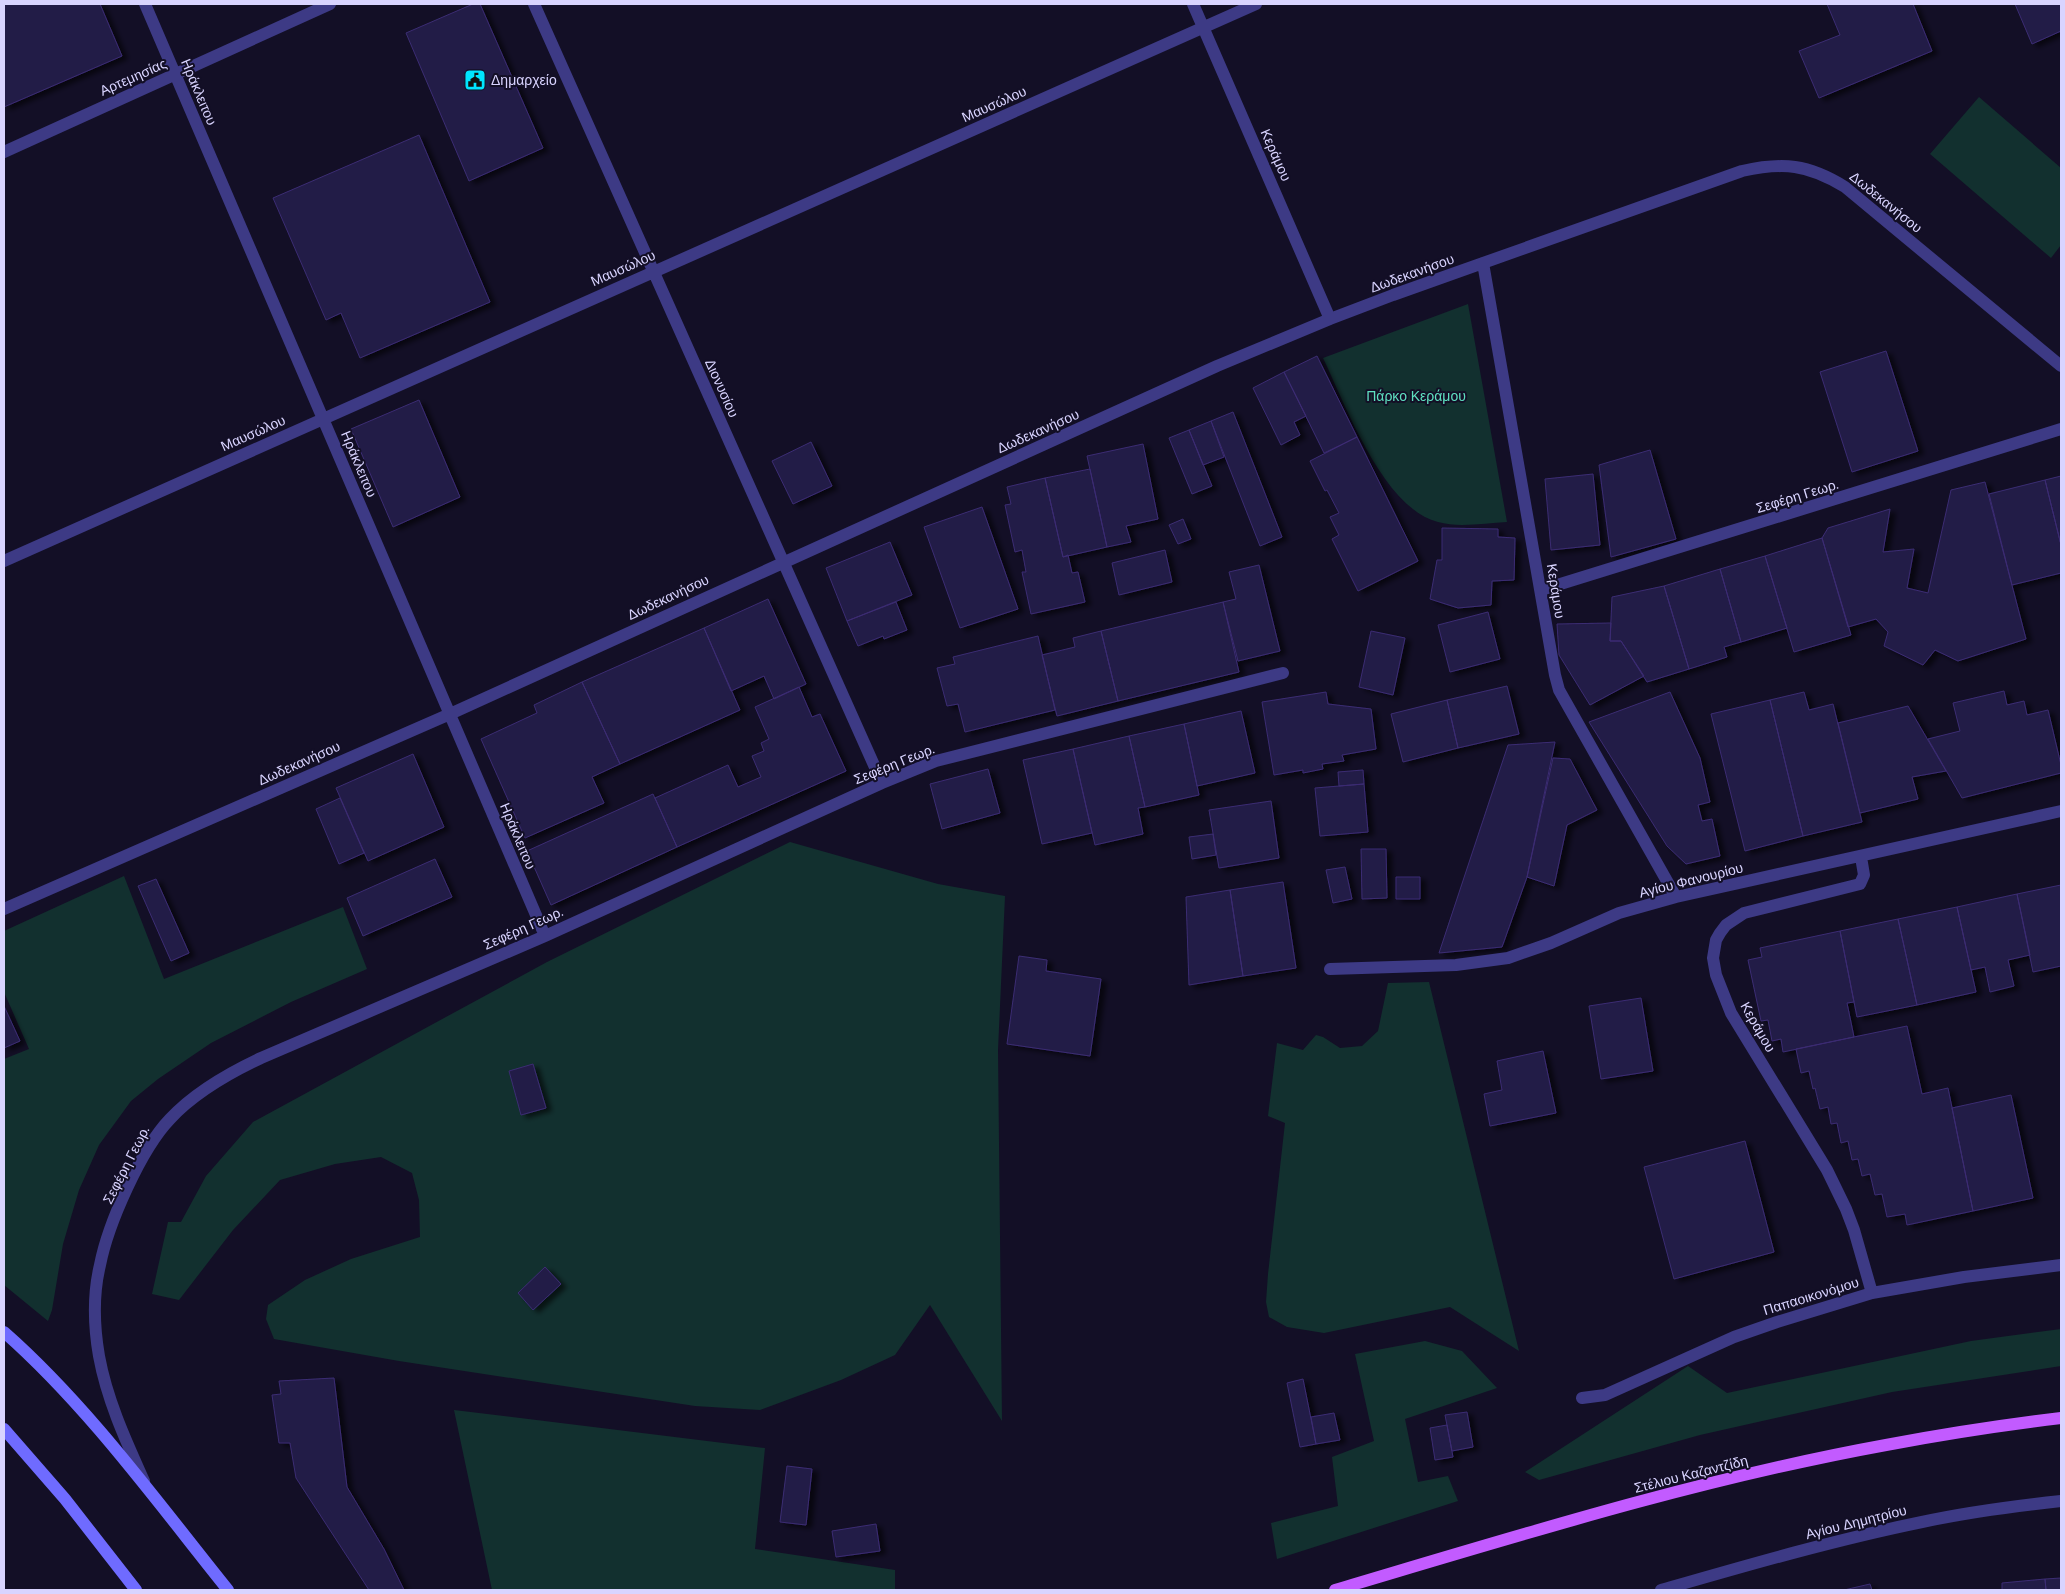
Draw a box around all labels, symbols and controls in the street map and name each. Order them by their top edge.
street label: Αρτεμησίας [97,54,169,100]
street label: Ηράκλειτου [177,56,221,128]
public building icon: Δημαρχείο [463,68,487,92]
place label: Δημαρχείο [491,71,557,89]
street label: Μαυσώλου [959,82,1029,126]
street label: Κεράμου [1257,126,1295,184]
street label: Δωδεκανήσου [1846,167,1926,237]
street label: Μαυσώλου [588,246,658,290]
street label: Δωδεκανήσου [1368,249,1456,297]
street label: Διονυσίου [701,356,743,420]
park label: Πάρκο Κεράμου [1366,387,1466,405]
street label: Δωδεκανήσου [994,405,1082,457]
street label: Μαυσώλου [218,411,288,455]
street label: Ηράκλειτου [337,428,381,500]
street label: Σεφέρη Γεωρ. [1754,475,1841,517]
street label: Κεράμου [1543,562,1569,620]
street label: Δωδεκανήσου [624,570,712,624]
street label: Δωδεκανήσου [255,737,343,789]
street label: Σεφέρη Γεωρ. [851,740,937,788]
street label: Ηράκλειτου [496,800,540,872]
street label: Αγίου Φανουρίου [1637,858,1745,902]
street label: Σεφέρη Γεωρ. [480,902,566,954]
street label: Κεράμου [1736,999,1780,1055]
street label: Σεφέρη Γεωρ. [99,1123,153,1207]
street label: Παπαοικονόμου [1761,1273,1861,1319]
street label: Στέλιου Καζαντζίδη [1632,1451,1750,1497]
street label: Αγίου Δημητρίου [1804,1501,1908,1543]

